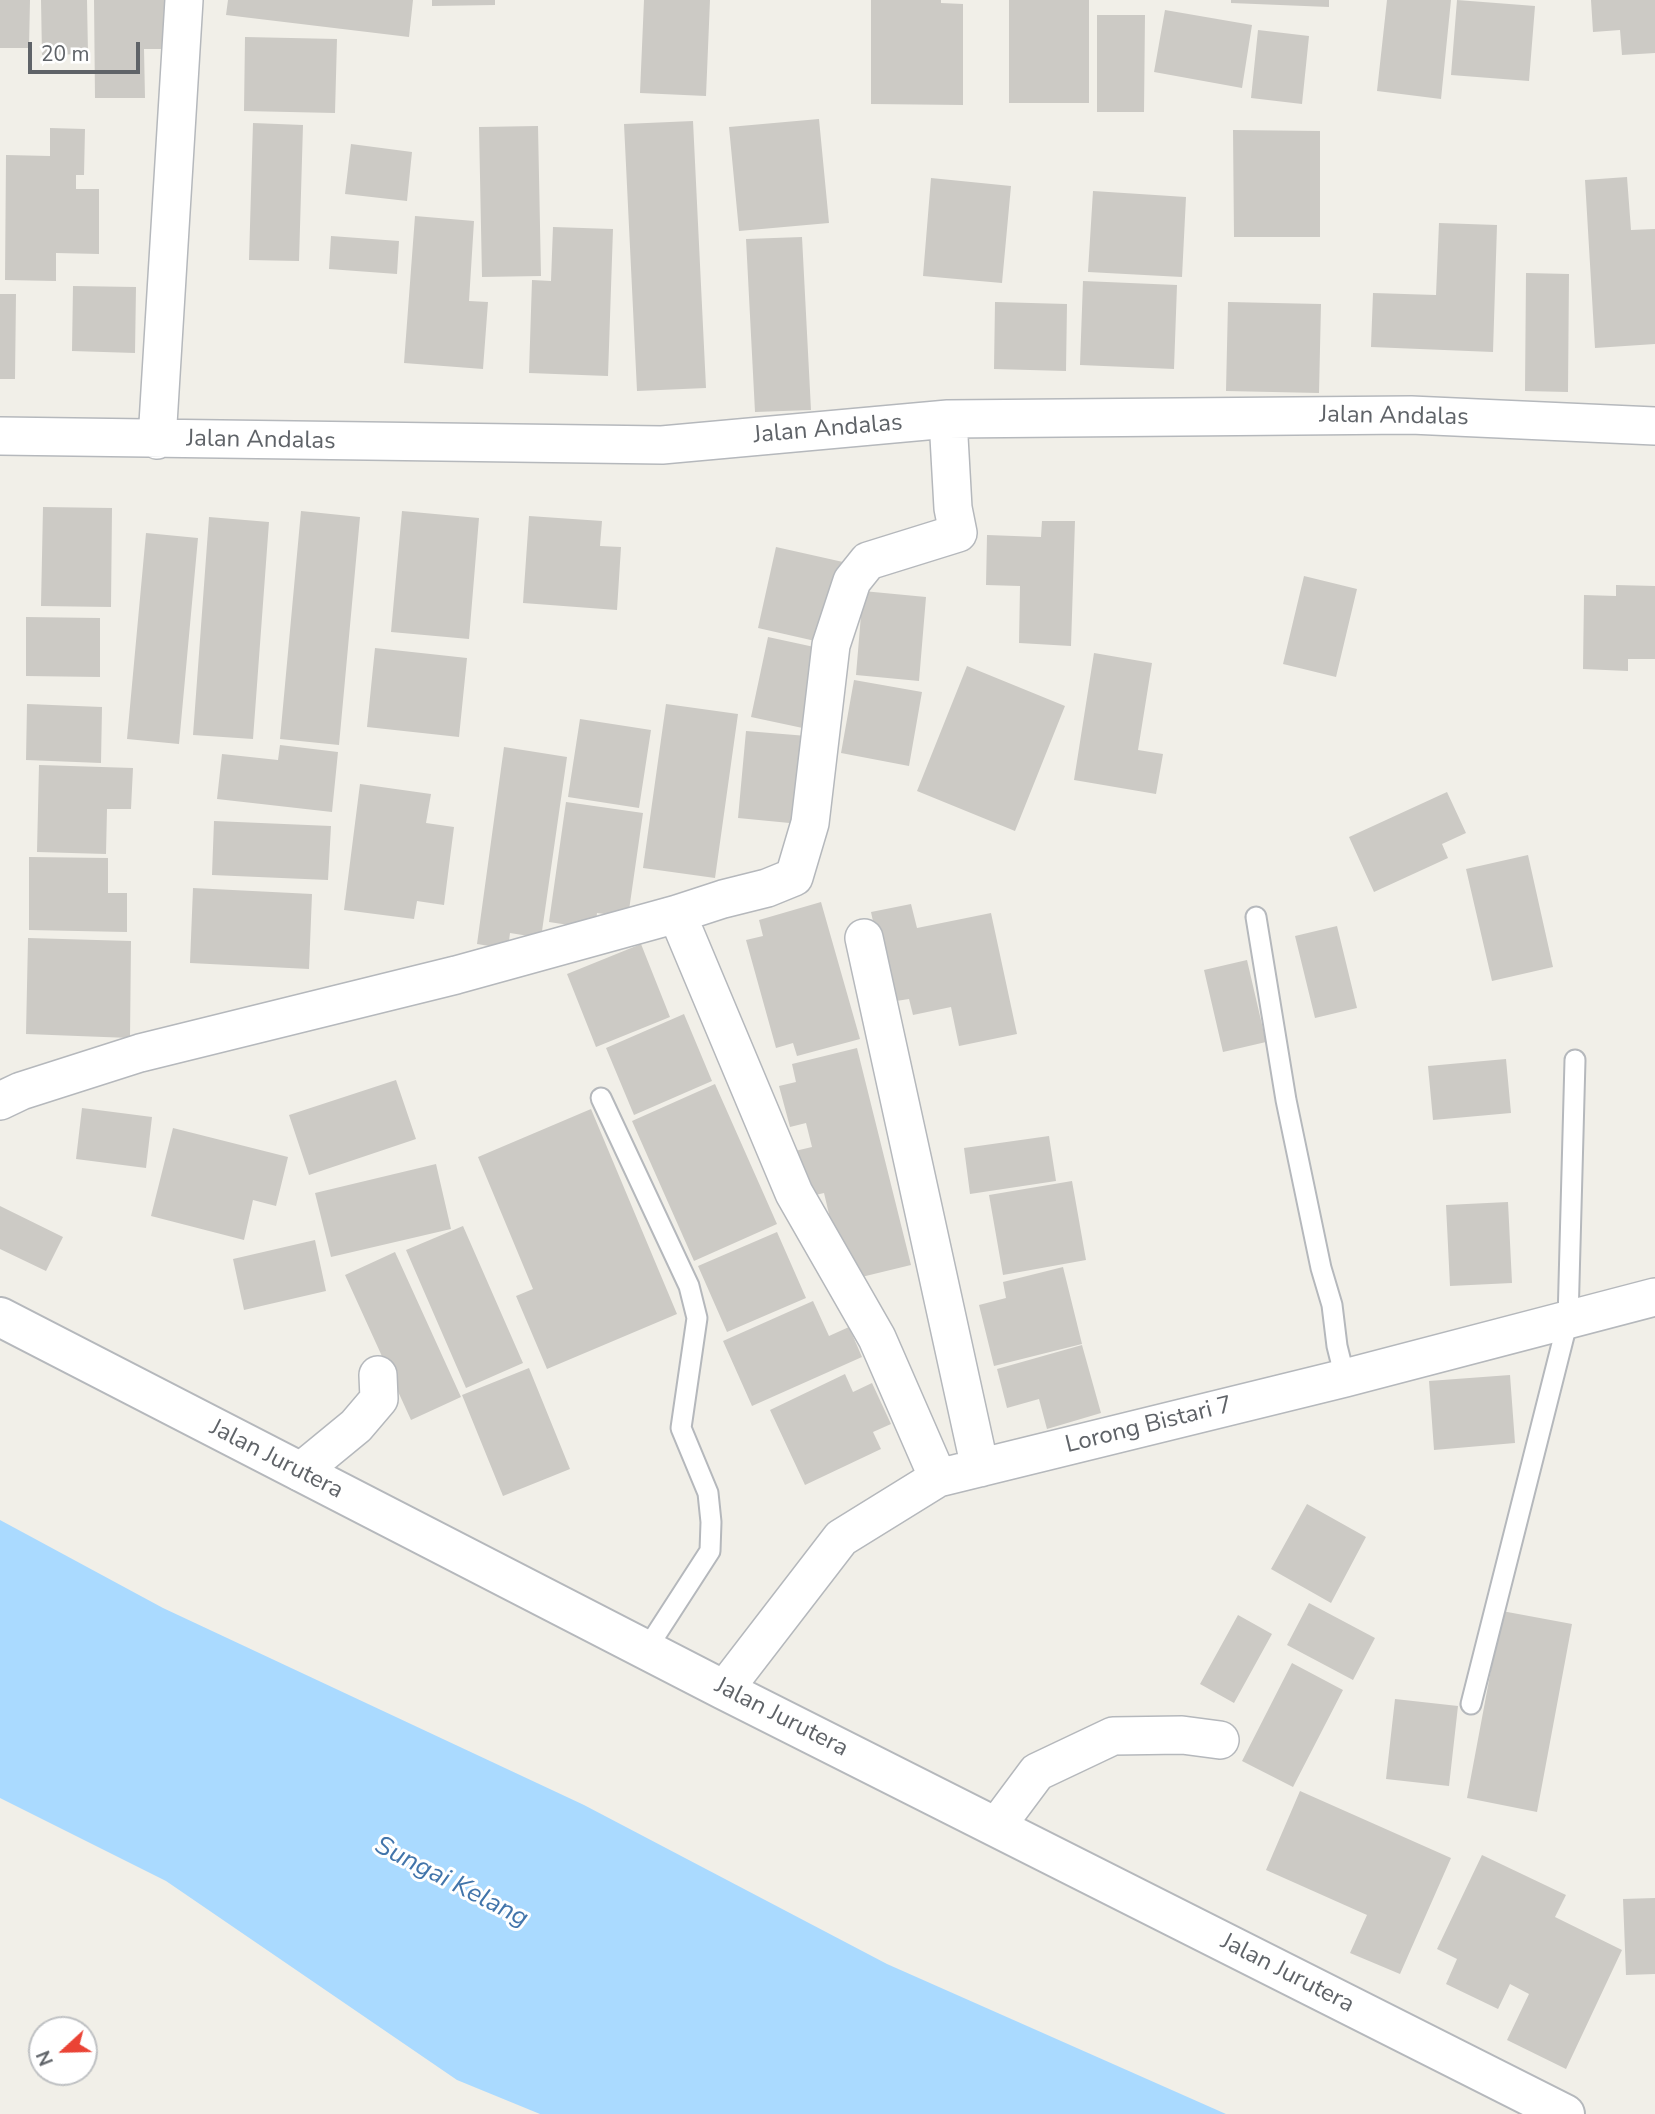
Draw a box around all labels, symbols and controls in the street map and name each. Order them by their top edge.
scale bar [32,28,144,72]
text: 20 m [41,40,90,68]
street label: Jalan Andalas [1319,401,1469,433]
street label: Jalan Andalas [752,409,904,451]
street label: Jalan Andalas [186,425,336,457]
street label: Lorong Bistari 7 [1063,1391,1235,1461]
street label: Jalan Jurutera [205,1414,347,1506]
street label: Jalan Jurutera [710,1672,852,1764]
water label: Sungai Kelang [369,1831,533,1935]
street label: Jalan Jurutera [1216,1928,1358,2020]
north arrow [28,2016,98,2086]
text: N [31,2047,60,2070]

